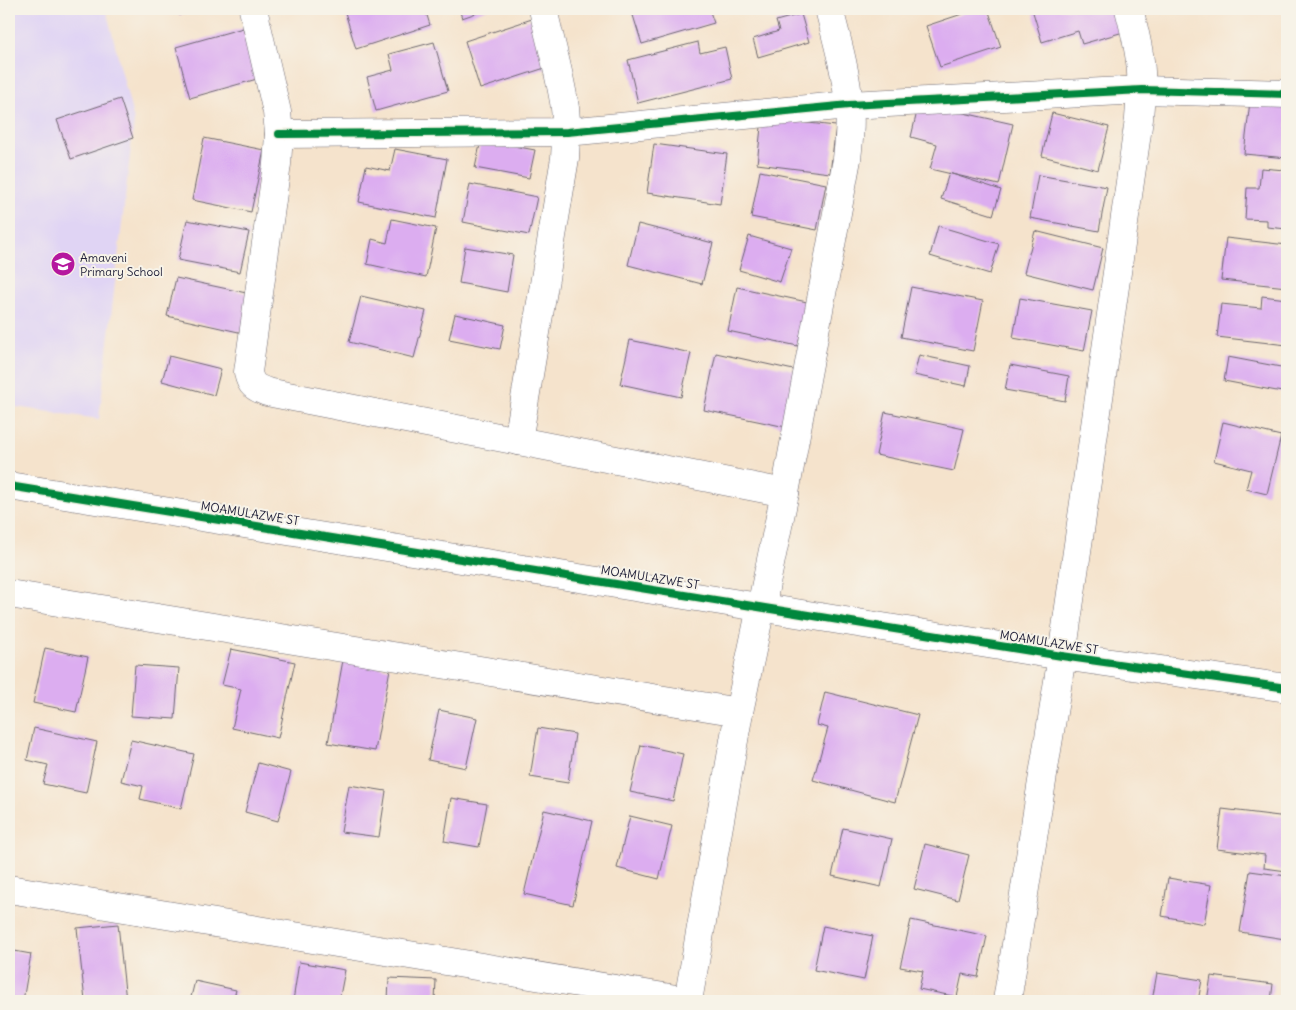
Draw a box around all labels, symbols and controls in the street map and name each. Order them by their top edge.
place label: Amaveni Primary School [80,250,163,279]
school or university icon: Amaveni Primary School [50,251,76,277]
street label: MOAMULAZWE ST [200,498,300,528]
street label: MOAMULAZWE ST [600,562,700,592]
street label: MOAMULAZWE ST [999,627,1099,657]

